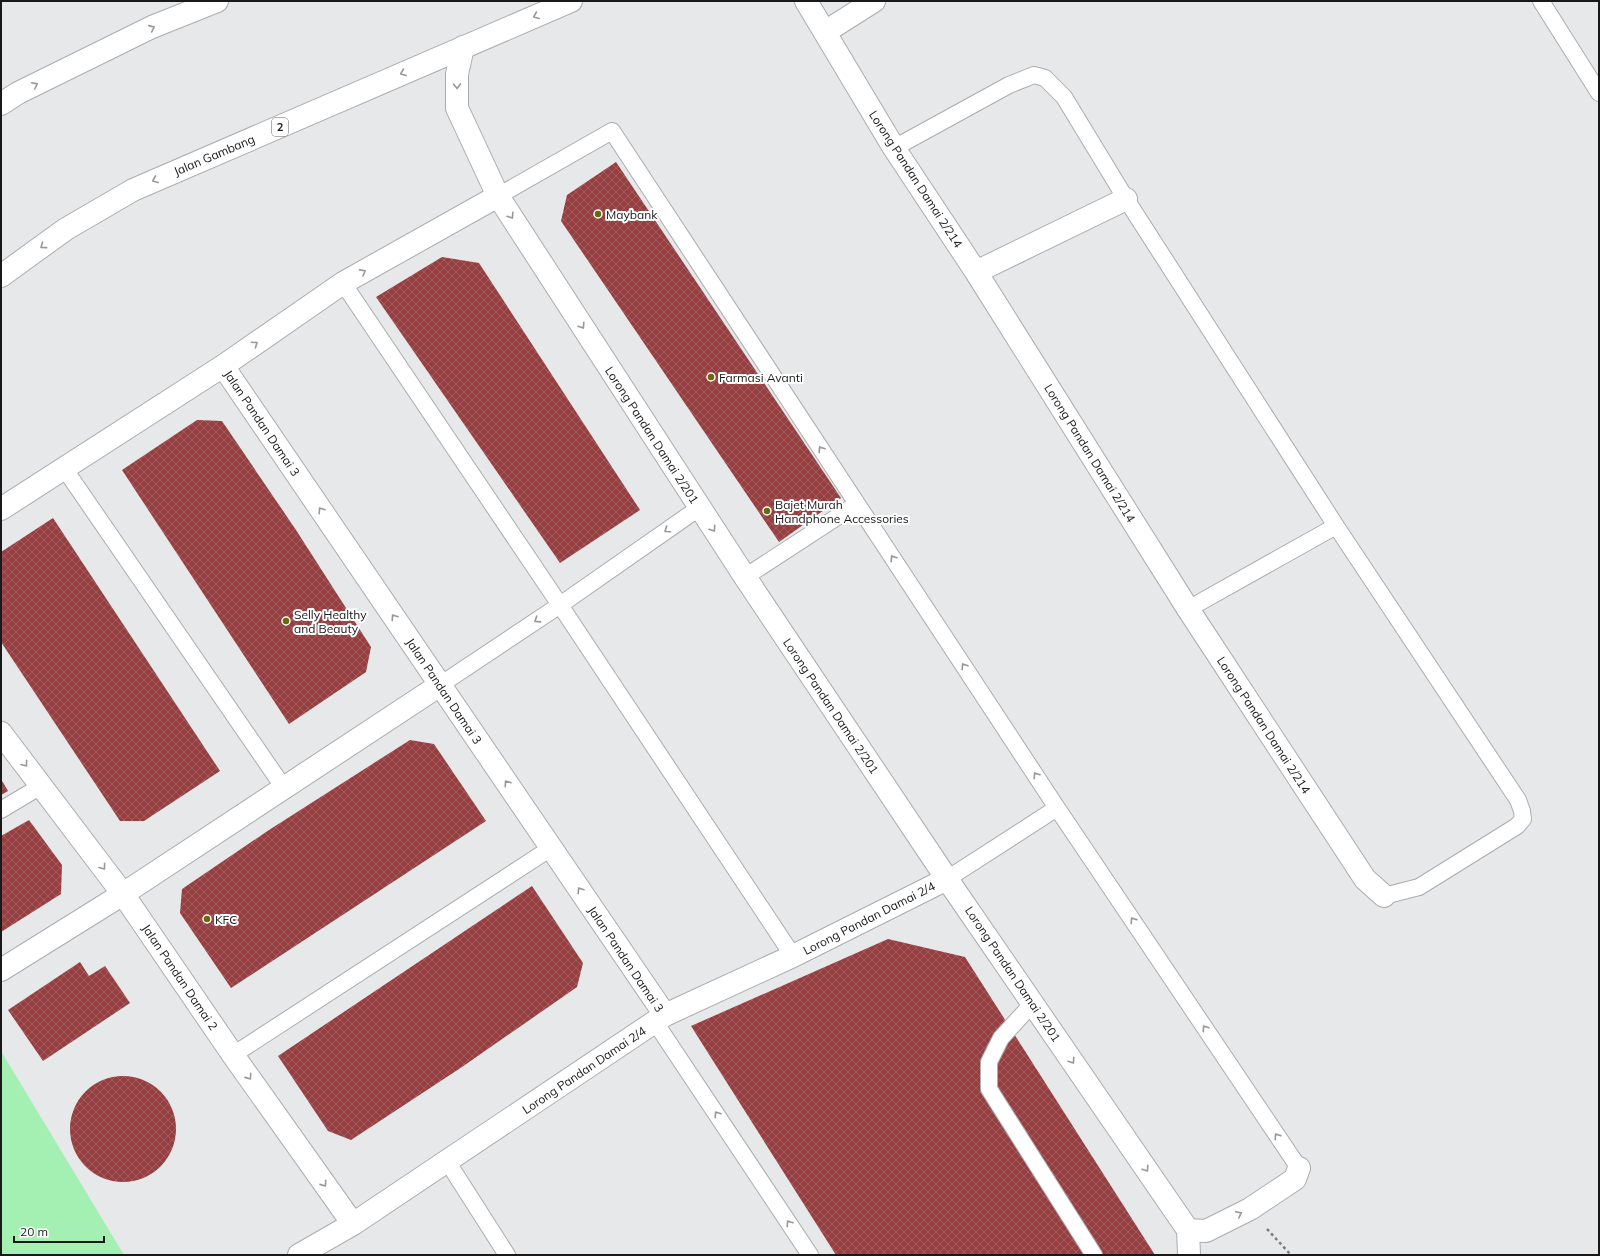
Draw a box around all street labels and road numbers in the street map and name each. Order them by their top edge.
street label: Lorong Pandan Damai 2/214 [866,108,966,250]
road number: 2 [272,118,288,136]
street label: Jalan Gambang [171,131,257,179]
street label: Lorong Pandan Damai 2/201 [602,364,702,506]
street label: Jalan Pandan Damai 3 [221,367,303,479]
street label: Lorong Pandan Damai 2/214 [1041,381,1139,525]
street label: Jalan Pandan Damai 3 [403,635,485,747]
street label: Lorong Pandan Damai 2/201 [780,635,882,777]
street label: Lorong Pandan Damai 2/214 [1214,654,1314,796]
street label: Lorong Pandan Damai 2/4 [801,878,937,958]
street label: Jalan Pandan Damai 3 [585,903,667,1015]
street label: Lorong Pandan Damai 2/201 [962,903,1064,1045]
street label: Jalan Pandan Damai 2 [139,921,221,1033]
street label: Lorong Pandan Damai 2/4 [519,1023,649,1117]

